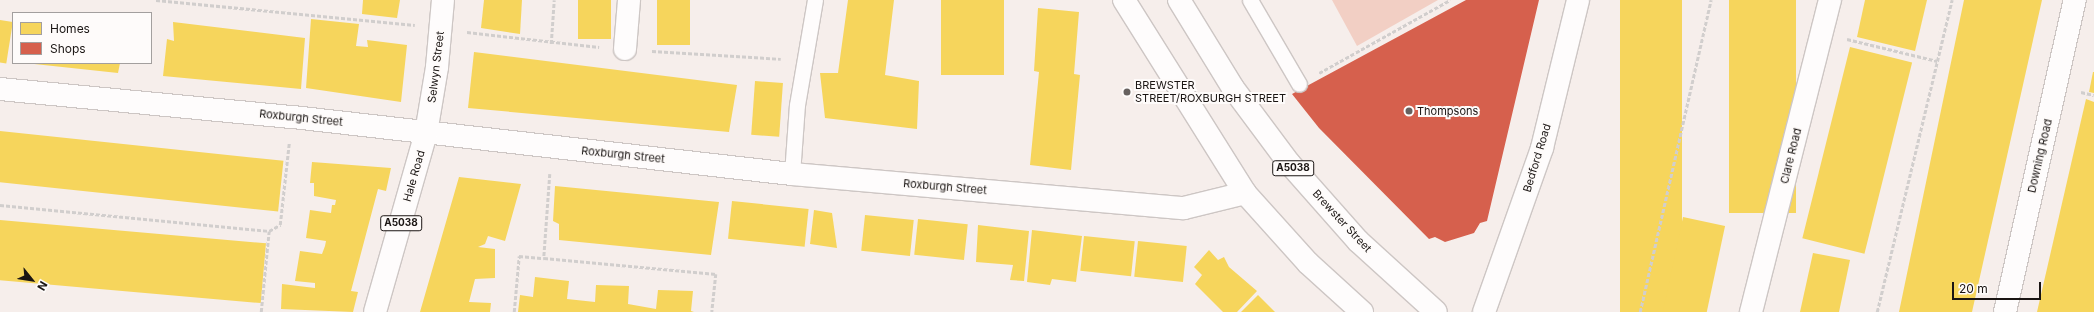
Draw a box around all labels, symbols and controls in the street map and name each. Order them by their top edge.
legend [12,12,152,64]
text: Homes [50,21,90,36]
street label: Selwyn Street [425,30,447,104]
text: Shops [50,41,86,56]
place label: BREWSTER STREET/ROXBURGH STREET [1135,79,1286,105]
marker: BREWSTER STREET/ROXBURGH STREET [1122,87,1132,97]
place label: Thompsons [1417,104,1478,118]
marker: Thompsons [1404,106,1414,116]
street label: Roxburgh Street [259,107,343,129]
street label: Downing Road [2025,118,2055,194]
street label: Bedford Road [1520,122,1554,194]
street label: Clare Road [1778,127,1804,185]
street label: Roxburgh Street [581,144,665,166]
street label: Hale Road [400,149,428,203]
road number: A5038 [1272,160,1314,176]
street label: Roxburgh Street [903,177,987,197]
street label: Brewster Street [1310,187,1374,255]
road number: A5038 [380,215,422,231]
north arrow [12,260,52,300]
scale bar [1954,274,2043,300]
text: N [34,279,51,293]
text: 20 m [1959,281,1988,296]

